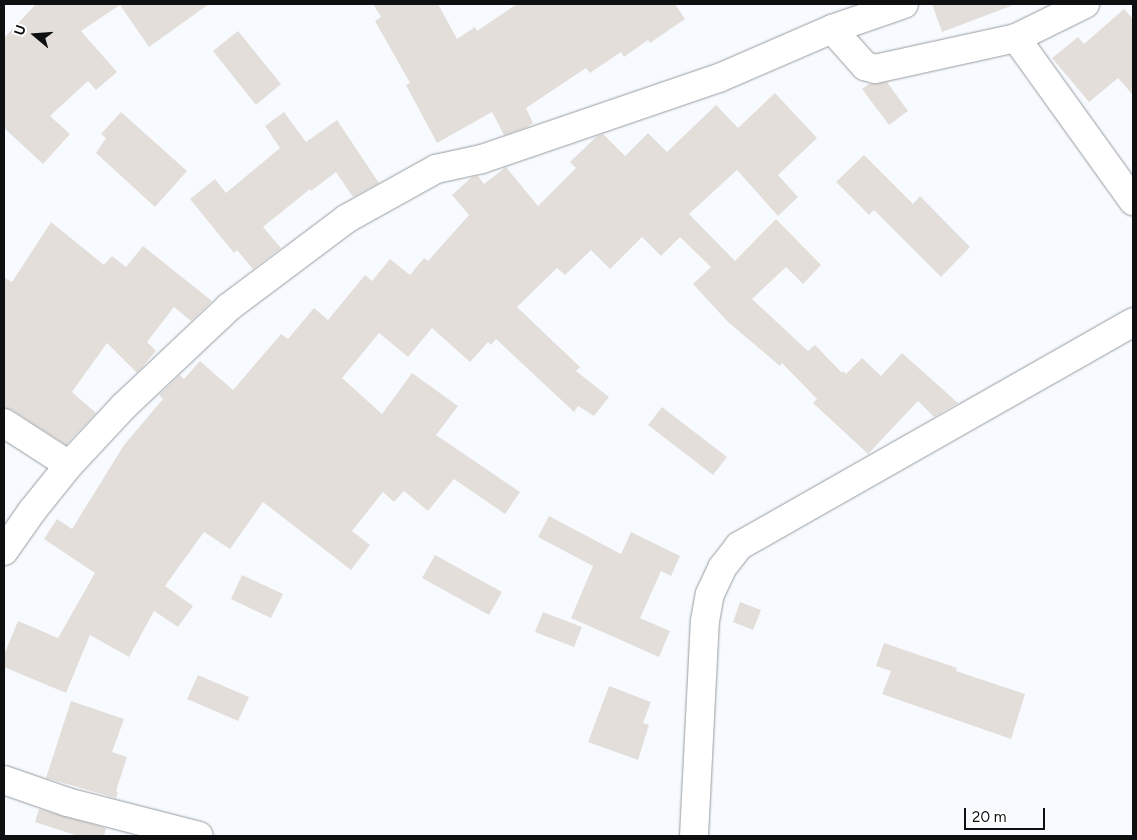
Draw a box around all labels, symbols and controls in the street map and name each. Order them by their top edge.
north arrow [10,10,60,60]
text: U [11,23,30,38]
scale bar [967,798,1048,830]
text: 20 m [972,808,1006,826]

